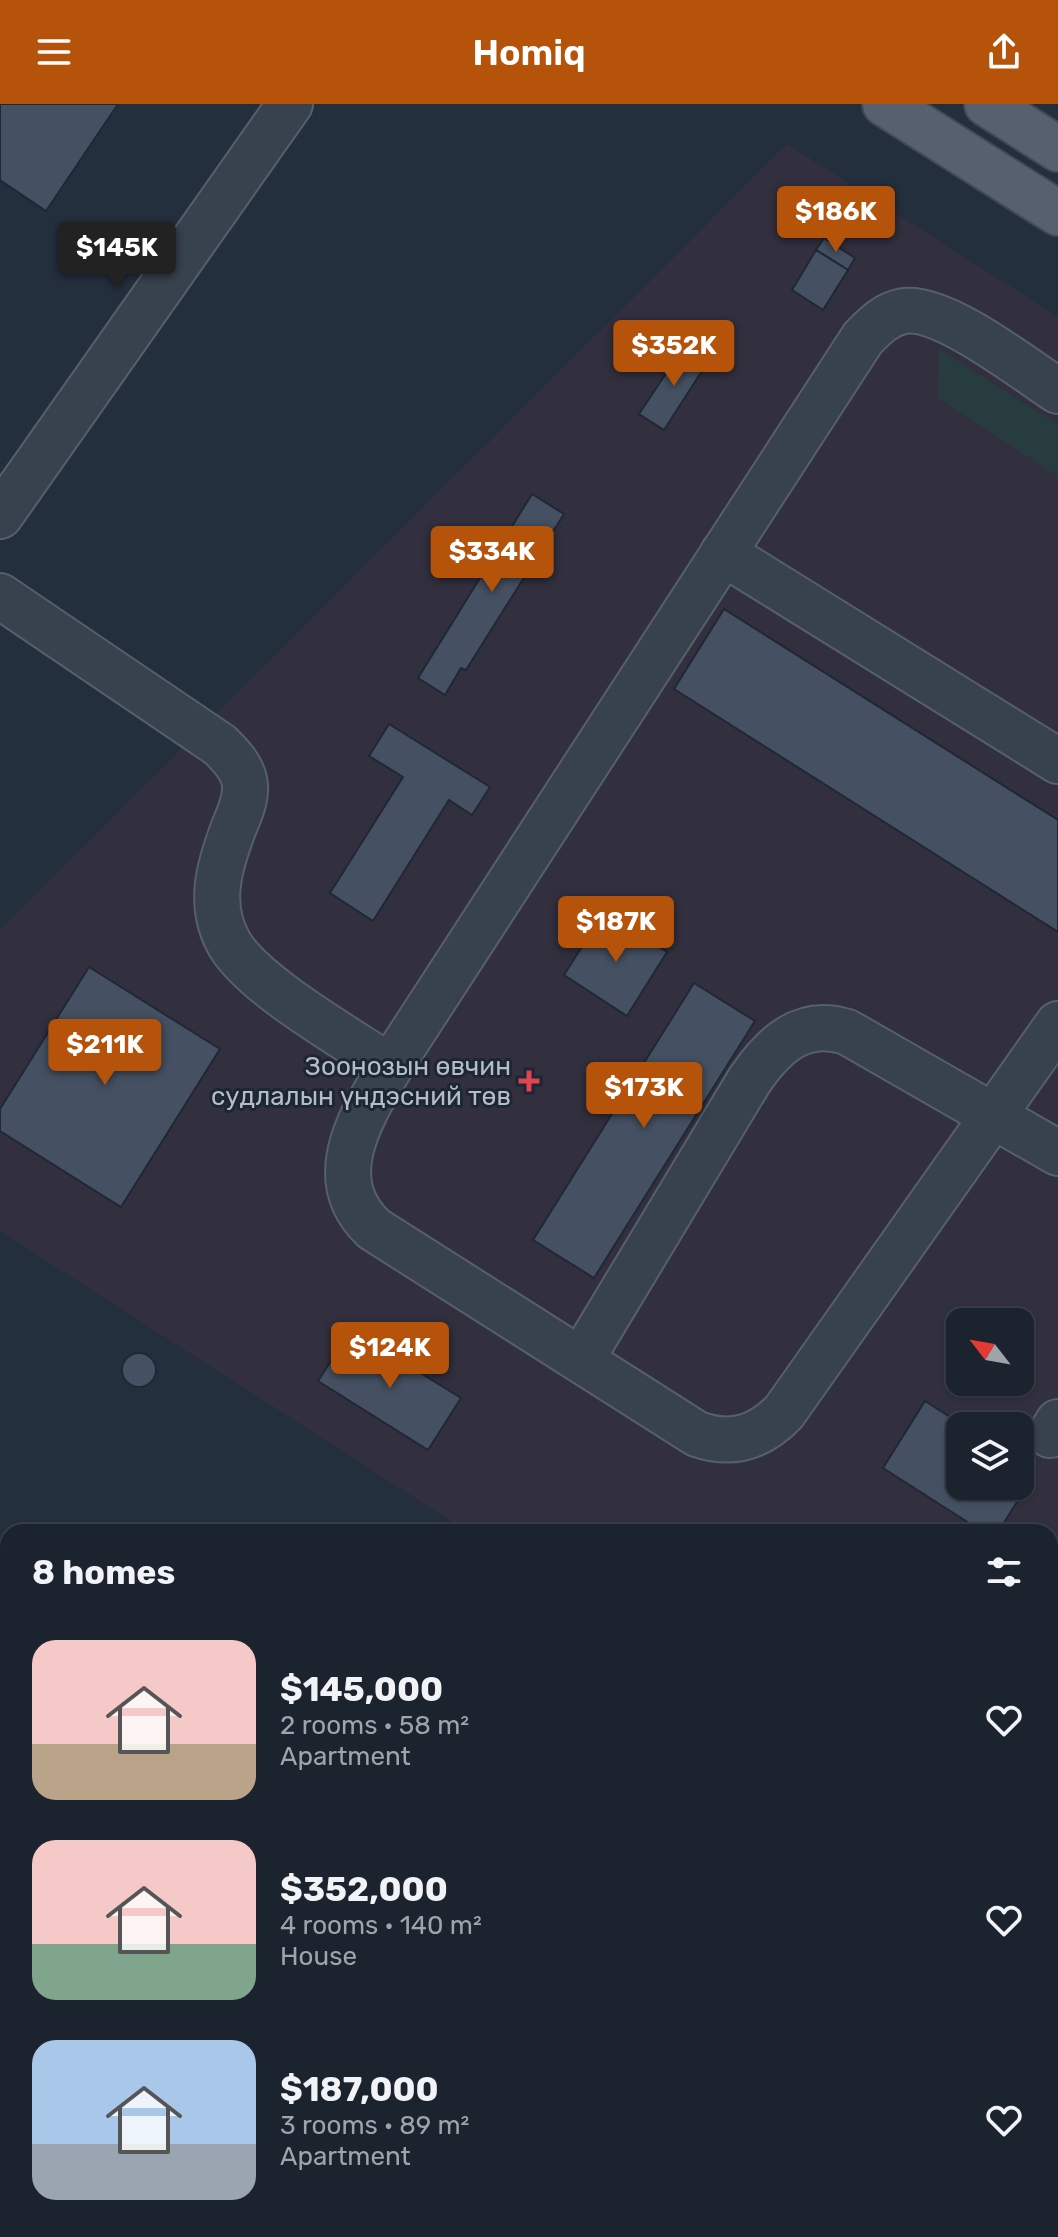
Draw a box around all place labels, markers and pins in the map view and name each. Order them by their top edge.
pin: $186K [780,186,892,254]
pin: $145K [61,222,173,290]
pin: $352K [618,320,730,388]
pin: $334K [436,526,548,594]
pin: $187K [560,896,672,964]
pin: $211K [49,1019,161,1087]
place label: Зоонозын өвчин судлалын үндэсний төв [211,1051,511,1112]
pin: $173K [588,1062,700,1130]
marker: Зоонозын өвчин судлалын үндэсний төв [518,1070,540,1092]
pin: $124K [334,1322,446,1390]

